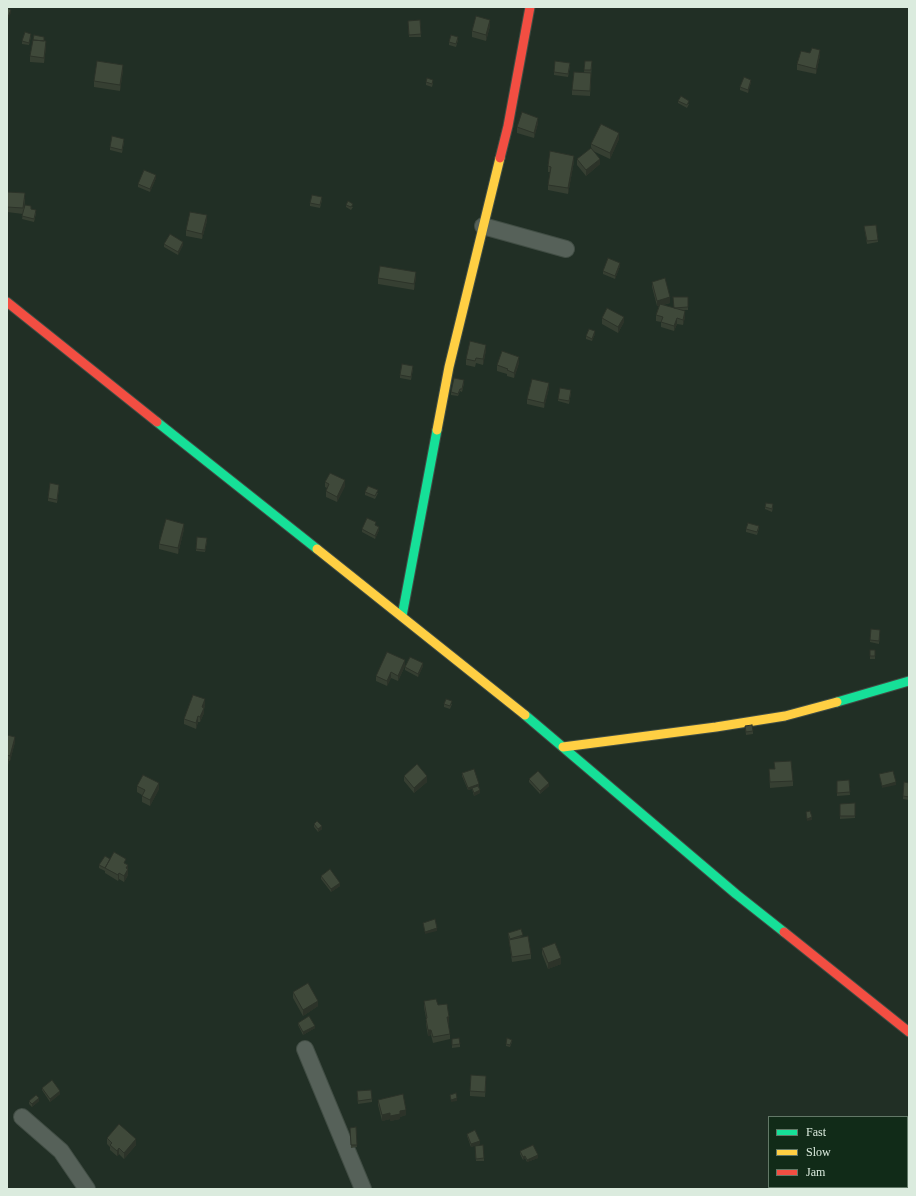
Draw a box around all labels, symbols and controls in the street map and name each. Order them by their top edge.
legend [768,1116,908,1188]
text: Fast [806,1125,826,1139]
text: Slow [806,1145,831,1159]
text: Jam [806,1165,825,1179]

